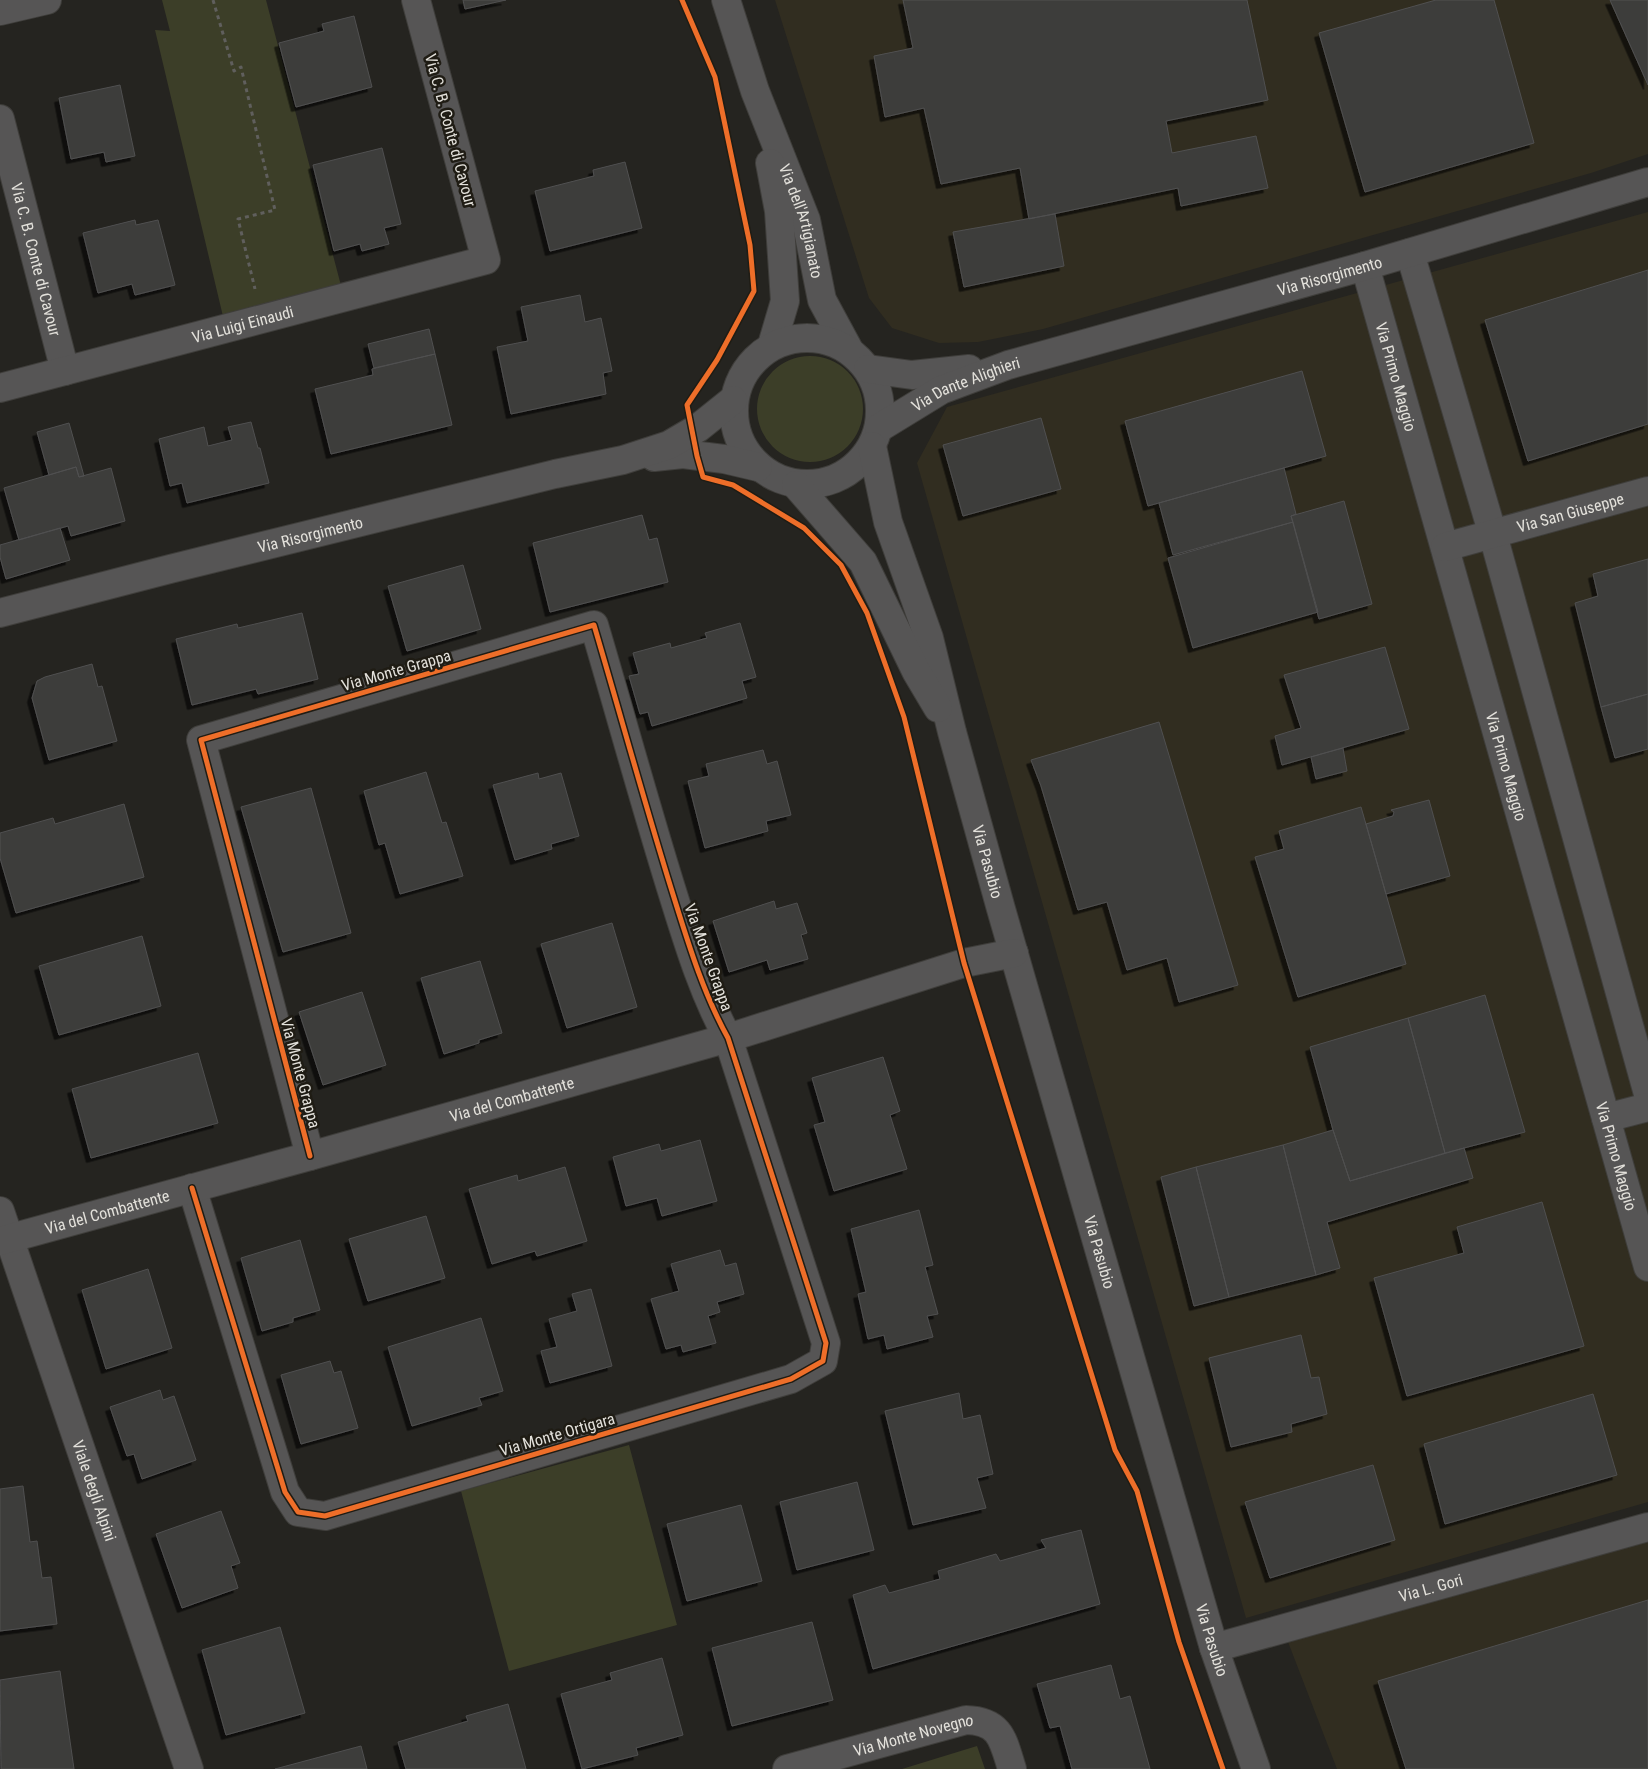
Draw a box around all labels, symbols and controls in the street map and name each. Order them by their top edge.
street label: Via C. B. Conte di Cavour [421,52,480,209]
street label: Via dell'Artigianato [775,161,826,280]
street label: Via C. B. Conte di Cavour [7,181,65,338]
street label: Via Risorgimento [1275,252,1384,300]
street label: Via Luigi Einaudi [190,302,296,347]
street label: Via Primo Maggio [1371,320,1420,433]
street label: Via Dante Alighieri [908,353,1022,416]
street label: Via San Giuseppe [1515,489,1626,537]
street label: Via Risorgimento [256,513,365,557]
street label: Via Monte Grappa [339,646,453,695]
street label: Via Primo Maggio [1482,710,1530,823]
street label: Via Pasubio [968,823,1007,900]
street label: Via Monte Grappa [680,901,737,1013]
street label: Via Monte Grappa [277,1016,324,1130]
street label: Via del Combattente [447,1073,576,1126]
street label: Via Primo Maggio [1592,1100,1641,1213]
street label: Via del Combattente [43,1186,172,1238]
street label: Via Pasubio [1080,1213,1119,1291]
street label: Via Monte Ortigara [497,1409,617,1460]
street label: Viale degli Alpini [68,1438,120,1544]
street label: Via L. Gori [1397,1570,1465,1606]
street label: Via Pasubio [1192,1602,1232,1679]
street label: Via Monte Novegno [851,1711,974,1760]

